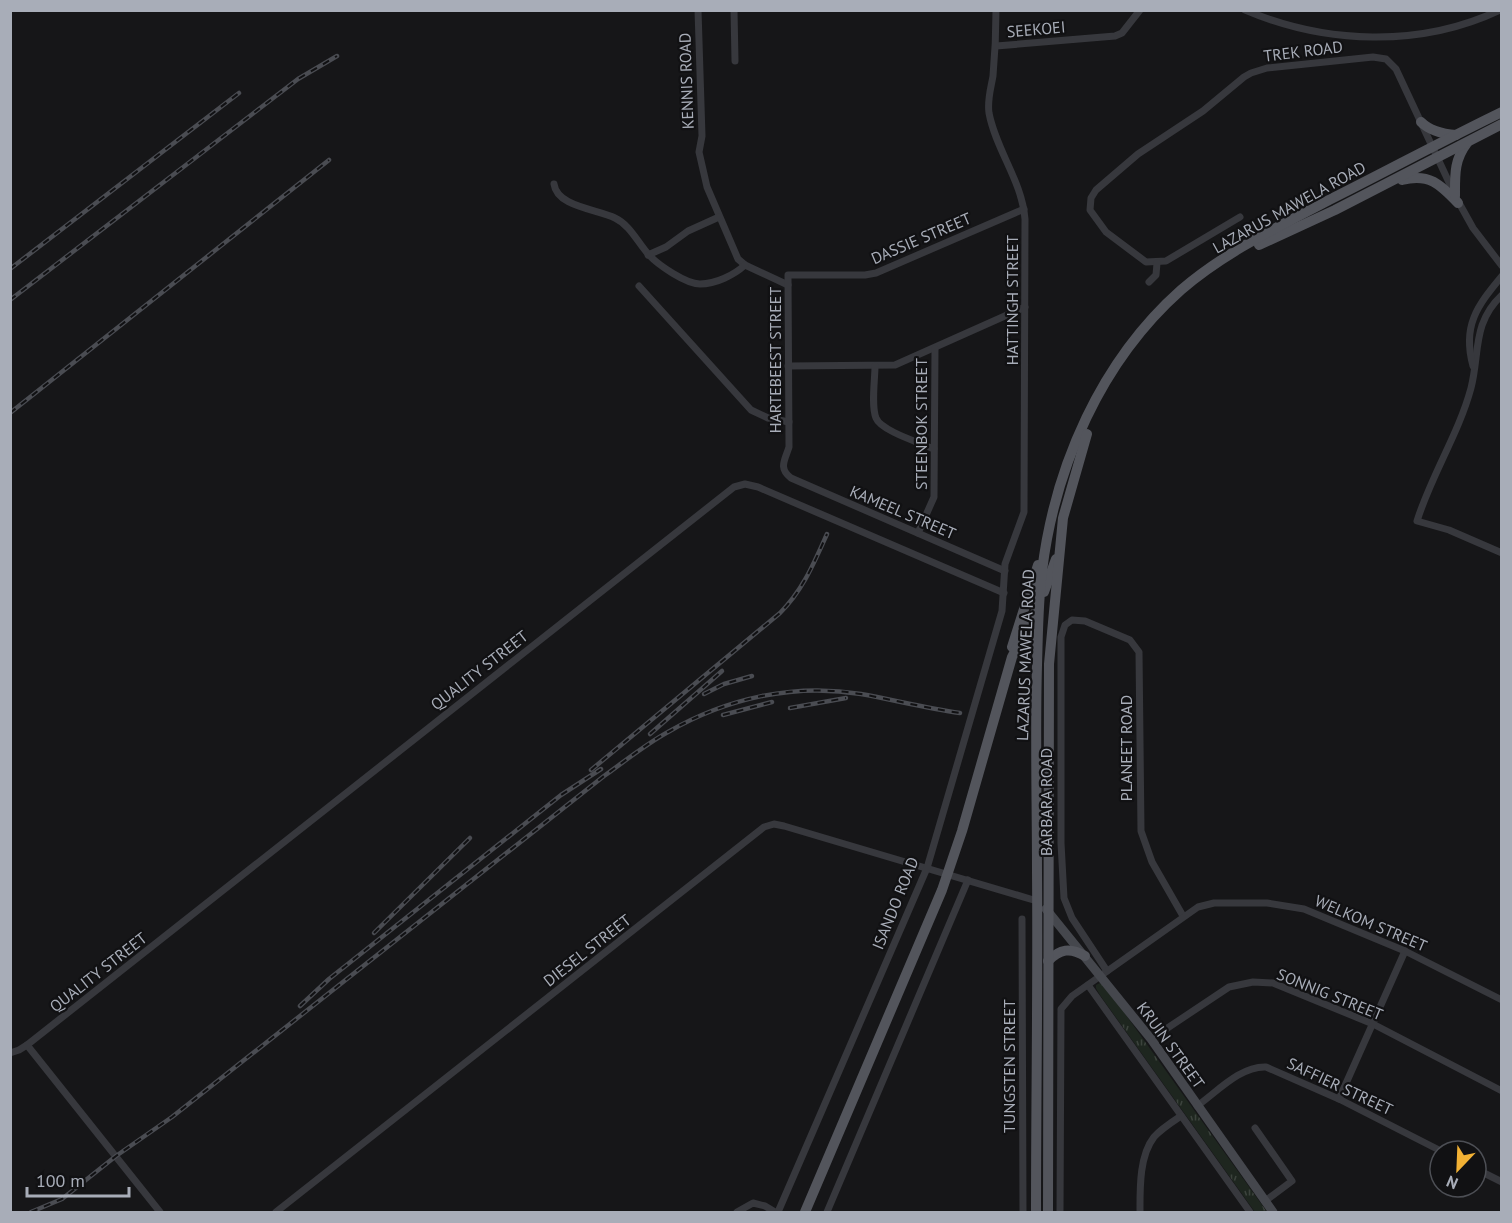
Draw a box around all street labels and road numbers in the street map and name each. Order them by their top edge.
street label: SEEKOEI [1006,16,1066,42]
street label: KENNIS ROAD [674,32,698,130]
street label: TREK ROAD [1262,36,1344,66]
street label: LAZARUS MAWELA ROAD [1209,157,1369,257]
street label: DASSIE STREET [868,208,974,268]
street label: HATTINGH STREET [1002,235,1022,365]
street label: HARTEBEEST STREET [765,287,785,433]
street label: STEENBOK STREET [911,358,931,490]
street label: KAMEEL STREET [847,481,959,543]
street label: LAZARUS MAWELA ROAD [1012,569,1038,741]
street label: QUALITY STREET [426,626,532,714]
street label: PLANEET ROAD [1116,695,1136,801]
street label: BARBARA ROAD [1036,748,1056,856]
street label: ISANDO ROAD [867,854,923,952]
street label: WELKOM STREET [1312,890,1430,956]
street label: DIESEL STREET [539,910,635,990]
street label: QUALITY STREET [45,928,151,1016]
street label: SONNIG STREET [1274,964,1386,1024]
street label: KRUIN STREET [1133,998,1209,1092]
street label: TUNGSTEN STREET [999,999,1019,1133]
street label: SAFFIER STREET [1284,1053,1396,1119]

